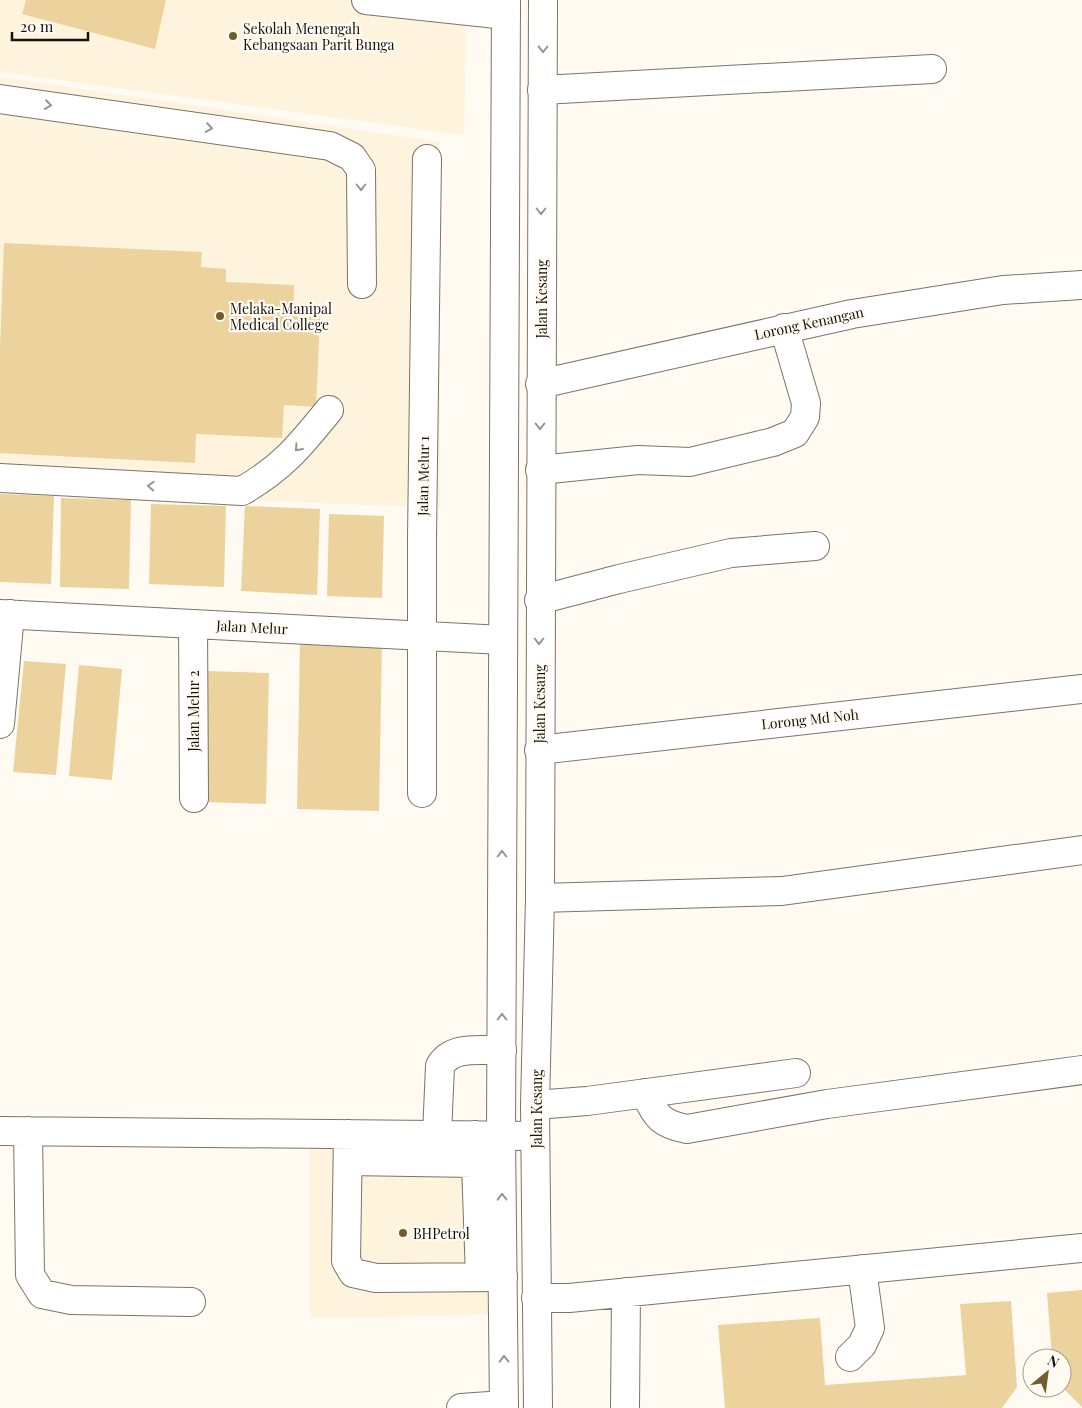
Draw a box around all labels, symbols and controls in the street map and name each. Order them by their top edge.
scale bar [12,10,89,42]
text: 20 m [20,16,54,36]
place label: Sekolah Menengah Kebangsaan Parit Bunga [243,19,395,54]
marker: Sekolah Menengah Kebangsaan Parit Bunga [227,30,239,42]
one-way arrow [537,45,548,53]
one-way arrow [44,100,53,110]
one-way arrow [205,123,213,133]
one-way arrow [356,184,366,191]
one-way arrow [536,208,546,215]
street label: Jalan Kesang [532,259,551,340]
place label: Melaka-Manipal Medical College [230,299,332,334]
street label: Lorong Kenangan [753,302,866,344]
marker: Melaka-Manipal Medical College [214,310,226,322]
one-way arrow [535,422,545,430]
street label: Jalan Melur 1 [413,436,433,517]
one-way arrow [295,443,304,452]
one-way arrow [146,481,154,492]
street label: Jalan Melur [215,616,289,638]
one-way arrow [534,638,544,645]
street label: Jalan Kesang [530,664,549,745]
street label: Jalan Melur 2 [184,670,203,753]
street label: Lorong Md Noh [760,704,860,734]
one-way arrow [497,850,508,858]
one-way arrow [497,1013,507,1020]
street label: Jalan Kesang [527,1069,546,1150]
one-way arrow [497,1193,507,1200]
place label: BHPetrol [413,1224,470,1243]
marker: BHPetrol [397,1227,409,1239]
north arrow [1022,1348,1072,1398]
text: N [1045,1350,1063,1372]
one-way arrow [498,1355,509,1363]

